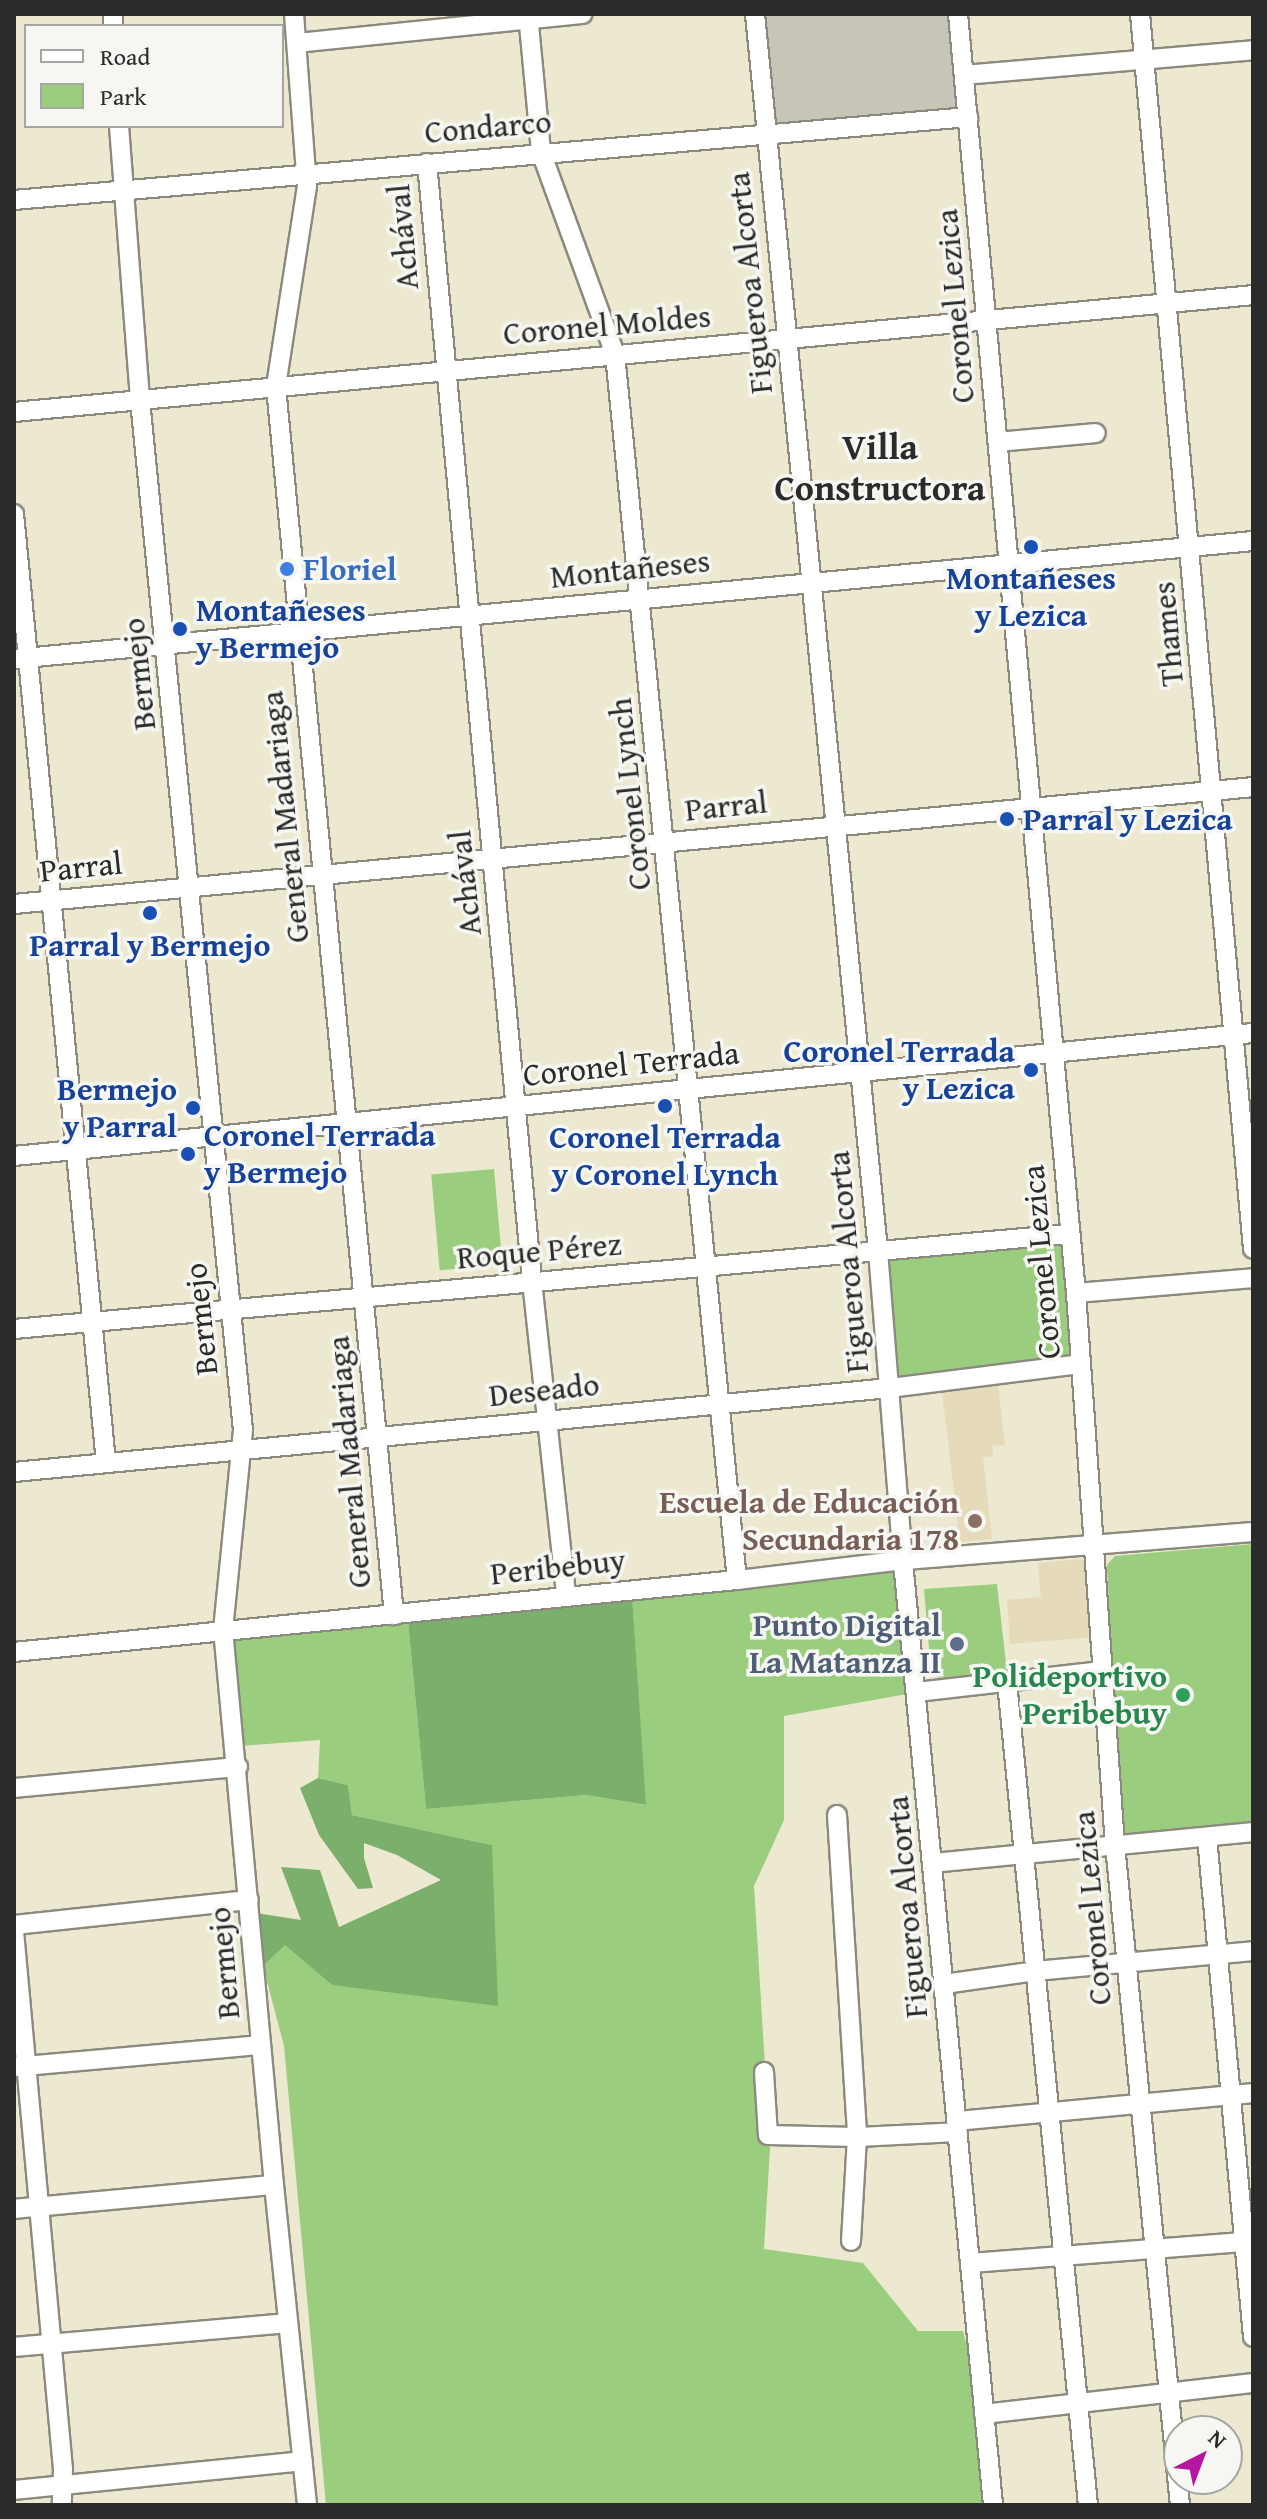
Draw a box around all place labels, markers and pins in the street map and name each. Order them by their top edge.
marker: Montañeses y Lezica [1022,538,1040,556]
place label: Floriel [303,550,397,588]
marker: Floriel [278,560,296,578]
place label: Montañeses y Lezica [946,560,1116,635]
place label: Montañeses y Bermejo [196,592,366,667]
marker: Montañeses y Bermejo [171,620,189,638]
place label: Parral y Lezica [1023,800,1233,838]
marker: Parral y Lezica [998,810,1016,828]
marker: Parral y Bermejo [141,904,159,922]
place label: Parral y Bermejo [30,926,270,964]
place label: Coronel Terrada y Lezica [783,1033,1015,1108]
marker: Coronel Terrada y Lezica [1022,1061,1040,1079]
place label: Bermejo y Parral [57,1071,177,1146]
marker: Coronel Terrada y Coronel Lynch [656,1097,674,1115]
marker: Bermejo y Parral [184,1099,202,1117]
place label: Coronel Terrada y Bermejo [204,1117,436,1192]
place label: Coronel Terrada y Coronel Lynch [549,1119,781,1194]
marker: Coronel Terrada y Bermejo [179,1145,197,1163]
place label: Escuela de Educación Secundaria 178 [659,1484,959,1559]
marker: Escuela de Educación Secundaria 178 [966,1512,984,1530]
place label: Punto Digital La Matanza II [749,1607,941,1682]
marker: Punto Digital La Matanza II [948,1635,966,1653]
place label: Polideportivo Peribebuy [973,1658,1167,1733]
marker: Polideportivo Peribebuy [1174,1686,1192,1704]

